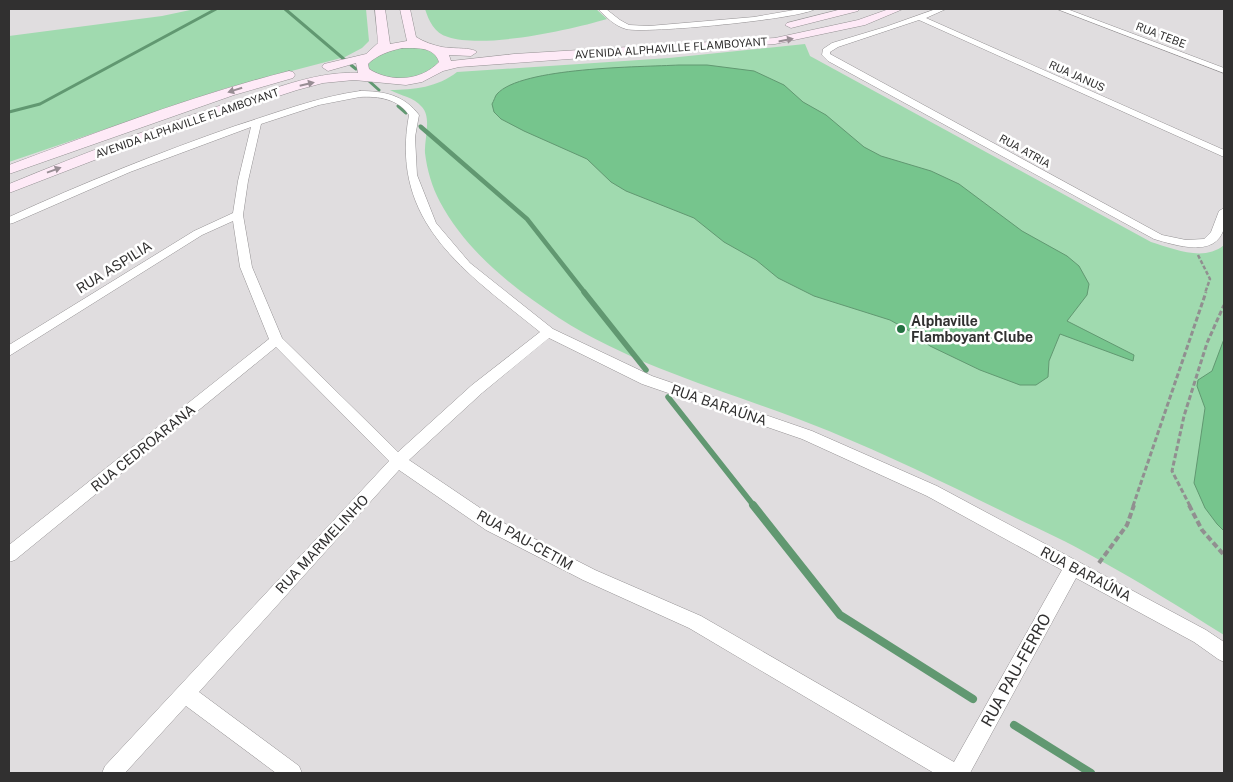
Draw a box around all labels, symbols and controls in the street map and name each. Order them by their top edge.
street label: RUA TEBE [1134,20,1188,50]
street label: AVENIDA ALPHAVILLE FLAMBOYANT [574,35,768,61]
one-way arrow [778,35,794,43]
street label: RUA JANUS [1047,58,1107,94]
one-way arrow [299,80,314,88]
street label: AVENIDA ALPHAVILLE FLAMBOYANT [94,86,281,160]
one-way arrow [227,87,242,95]
street label: RUA ATRIA [997,132,1053,170]
one-way arrow [47,166,62,174]
street label: RUA ASPILIA [73,237,155,297]
place label: Alphaville Flamboyant Clube [911,313,1033,345]
marker: Alphaville Flamboyant Clube [895,323,907,335]
street label: RUA BARAÚNA [669,379,770,429]
street label: RUA CEDROARANA [88,401,198,495]
street label: RUA MARMELINHO [272,492,372,596]
street label: RUA PAU-CETIM [474,507,576,573]
street label: RUA BARAÚNA [1038,542,1135,605]
street label: RUA PAU-FERRO [977,610,1055,730]

